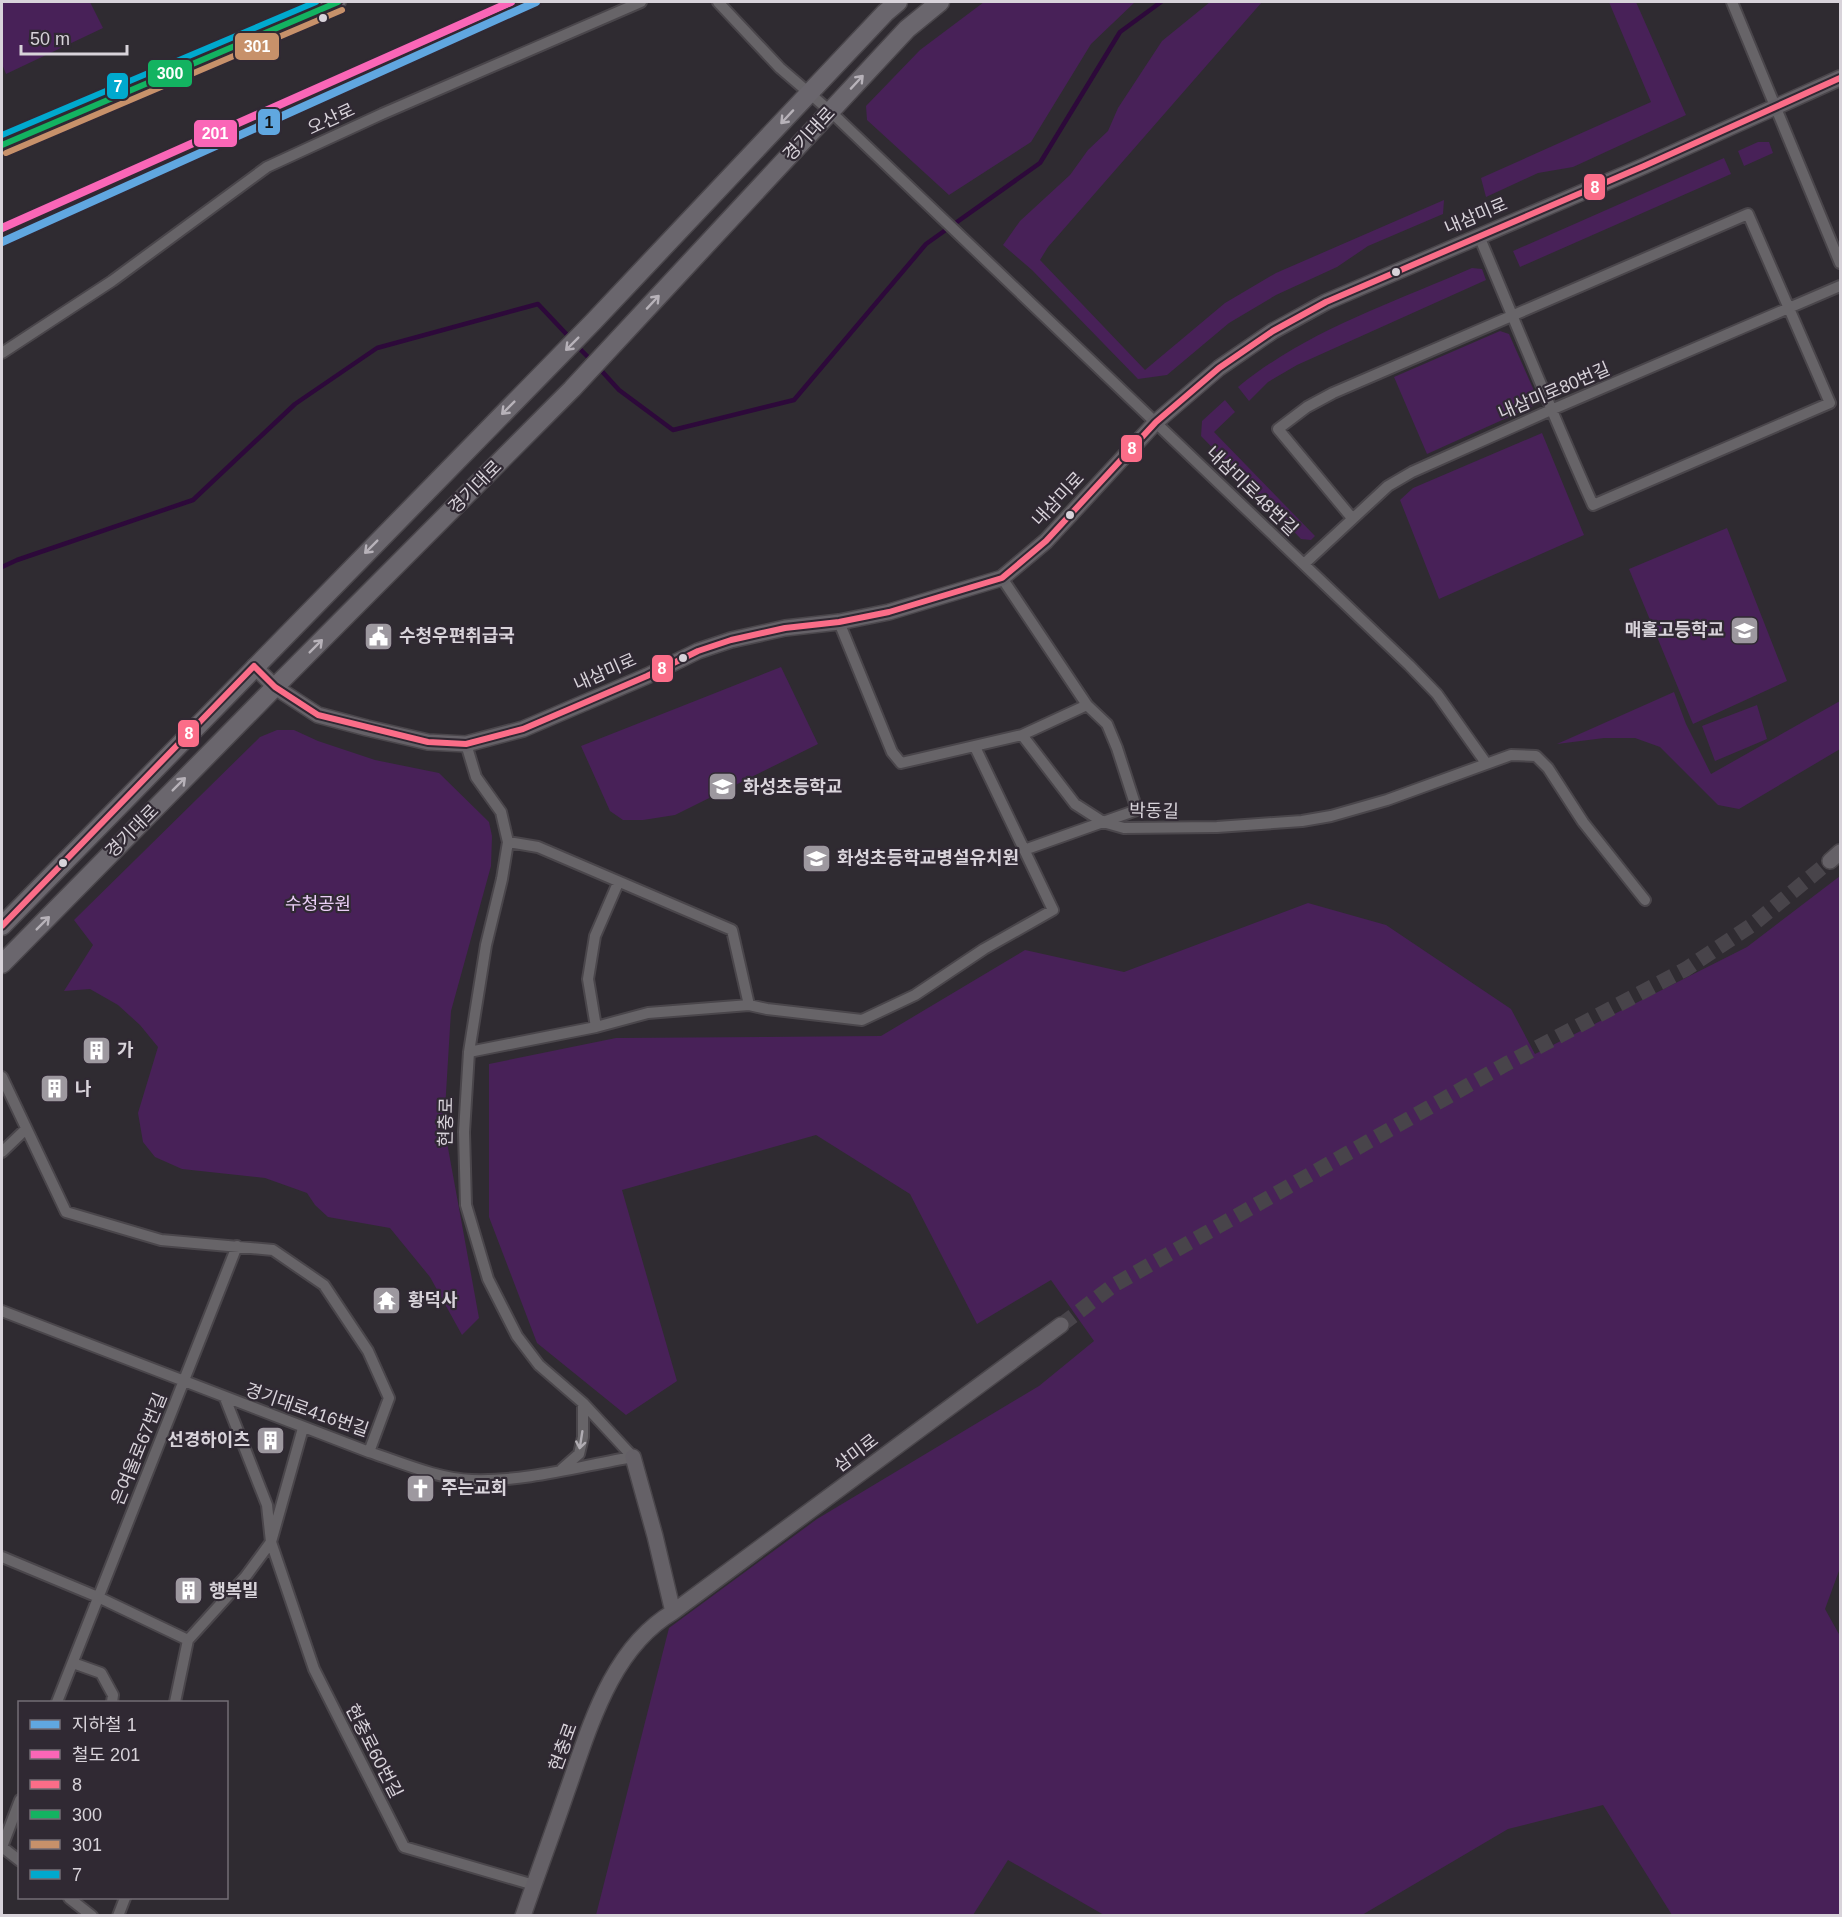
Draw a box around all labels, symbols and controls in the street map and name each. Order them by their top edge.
unlabelled marker [317,12,329,24]
scale bar [21,18,128,56]
text: 50 m [30,29,70,49]
line badge: 301 [234,32,280,61]
text: 301 [244,38,270,55]
line badge: 300 [147,59,193,88]
text: 300 [157,65,183,82]
line badge: 7 [106,72,129,100]
one-way arrow [850,75,864,90]
text: 7 [114,78,123,95]
street label: 오산로 [304,99,358,139]
street label: 경기대로 [779,103,839,165]
line badge: 1 [257,108,281,136]
one-way arrow [780,109,795,124]
text: 1 [265,114,274,131]
line badge: 201 [193,119,238,148]
text: 201 [202,125,228,142]
line badge: 8 [1583,173,1606,201]
text: 8 [1591,179,1600,196]
street label: 내삼미로 [1442,194,1510,238]
unlabelled marker [1390,266,1402,278]
one-way arrow [646,295,661,310]
one-way arrow [564,337,579,352]
street label: 내삼미로80번길 [1495,358,1613,424]
one-way arrow [501,401,516,416]
line badge: 8 [1120,434,1143,463]
text: 8 [1128,440,1137,457]
street label: 내삼미로48번길 [1202,442,1302,540]
street label: 경기대로 [445,457,505,517]
street label: 내삼미로 [1028,468,1088,530]
unlabelled marker [1064,509,1076,521]
one-way arrow [364,540,379,555]
school or university icon: 매홀고등학교 [1729,614,1761,646]
public building icon: 수청우편취급국 [362,620,394,652]
place label: 매홀고등학교 [1625,620,1724,640]
place label: 수청우편취급국 [399,626,515,646]
one-way arrow [309,638,323,653]
street label: 내삼미로 [571,649,639,695]
unlabelled marker [677,652,689,664]
line badge: 8 [651,654,674,683]
text: 8 [658,660,667,677]
line badge: 8 [177,719,200,748]
text: 8 [185,725,194,742]
school or university icon: 화성초등학교 [706,771,738,803]
one-way arrow [172,776,187,791]
place label: 화성초등학교 [743,777,842,797]
street label: 경기대로 [102,801,162,861]
street label: 박동길 [1129,801,1179,821]
school or university icon: 화성초등학교병설유치원 [800,842,832,874]
place label: 화성초등학교병설유치원 [837,848,1019,868]
unlabelled marker [57,857,69,869]
park label: 수청공원 [285,894,351,914]
one-way arrow [35,915,50,930]
building icon: 가 [80,1034,112,1066]
place label: 가 [117,1040,134,1060]
building icon: 나 [38,1073,70,1105]
place label: 나 [75,1079,92,1099]
street label: 현충로 [436,1097,456,1147]
temple icon: 황덕사 [371,1284,403,1316]
place label: 황덕사 [408,1290,458,1310]
street label: 경기대로416번길 [243,1379,371,1441]
street label: 은여울로67번길 [107,1390,171,1508]
building icon: 선경하이츠 [255,1424,287,1456]
place label: 선경하이츠 [167,1430,250,1450]
one-way arrow [575,1430,586,1449]
street label: 삼미로 [830,1430,882,1476]
church icon: 주는교회 [404,1472,436,1504]
place label: 주는교회 [441,1478,507,1498]
building icon: 행복빌 [172,1575,204,1607]
place label: 행복빌 [209,1581,259,1601]
legend [18,1701,228,1899]
street label: 현충로60번길 [342,1701,406,1801]
text: 지하철 1 [72,1715,137,1735]
street label: 현충로 [545,1720,581,1774]
text: 철도 201 [72,1745,140,1765]
text: 8 [72,1775,82,1795]
text: 300 [72,1805,102,1825]
text: 301 [72,1835,102,1855]
text: 7 [72,1865,82,1885]

